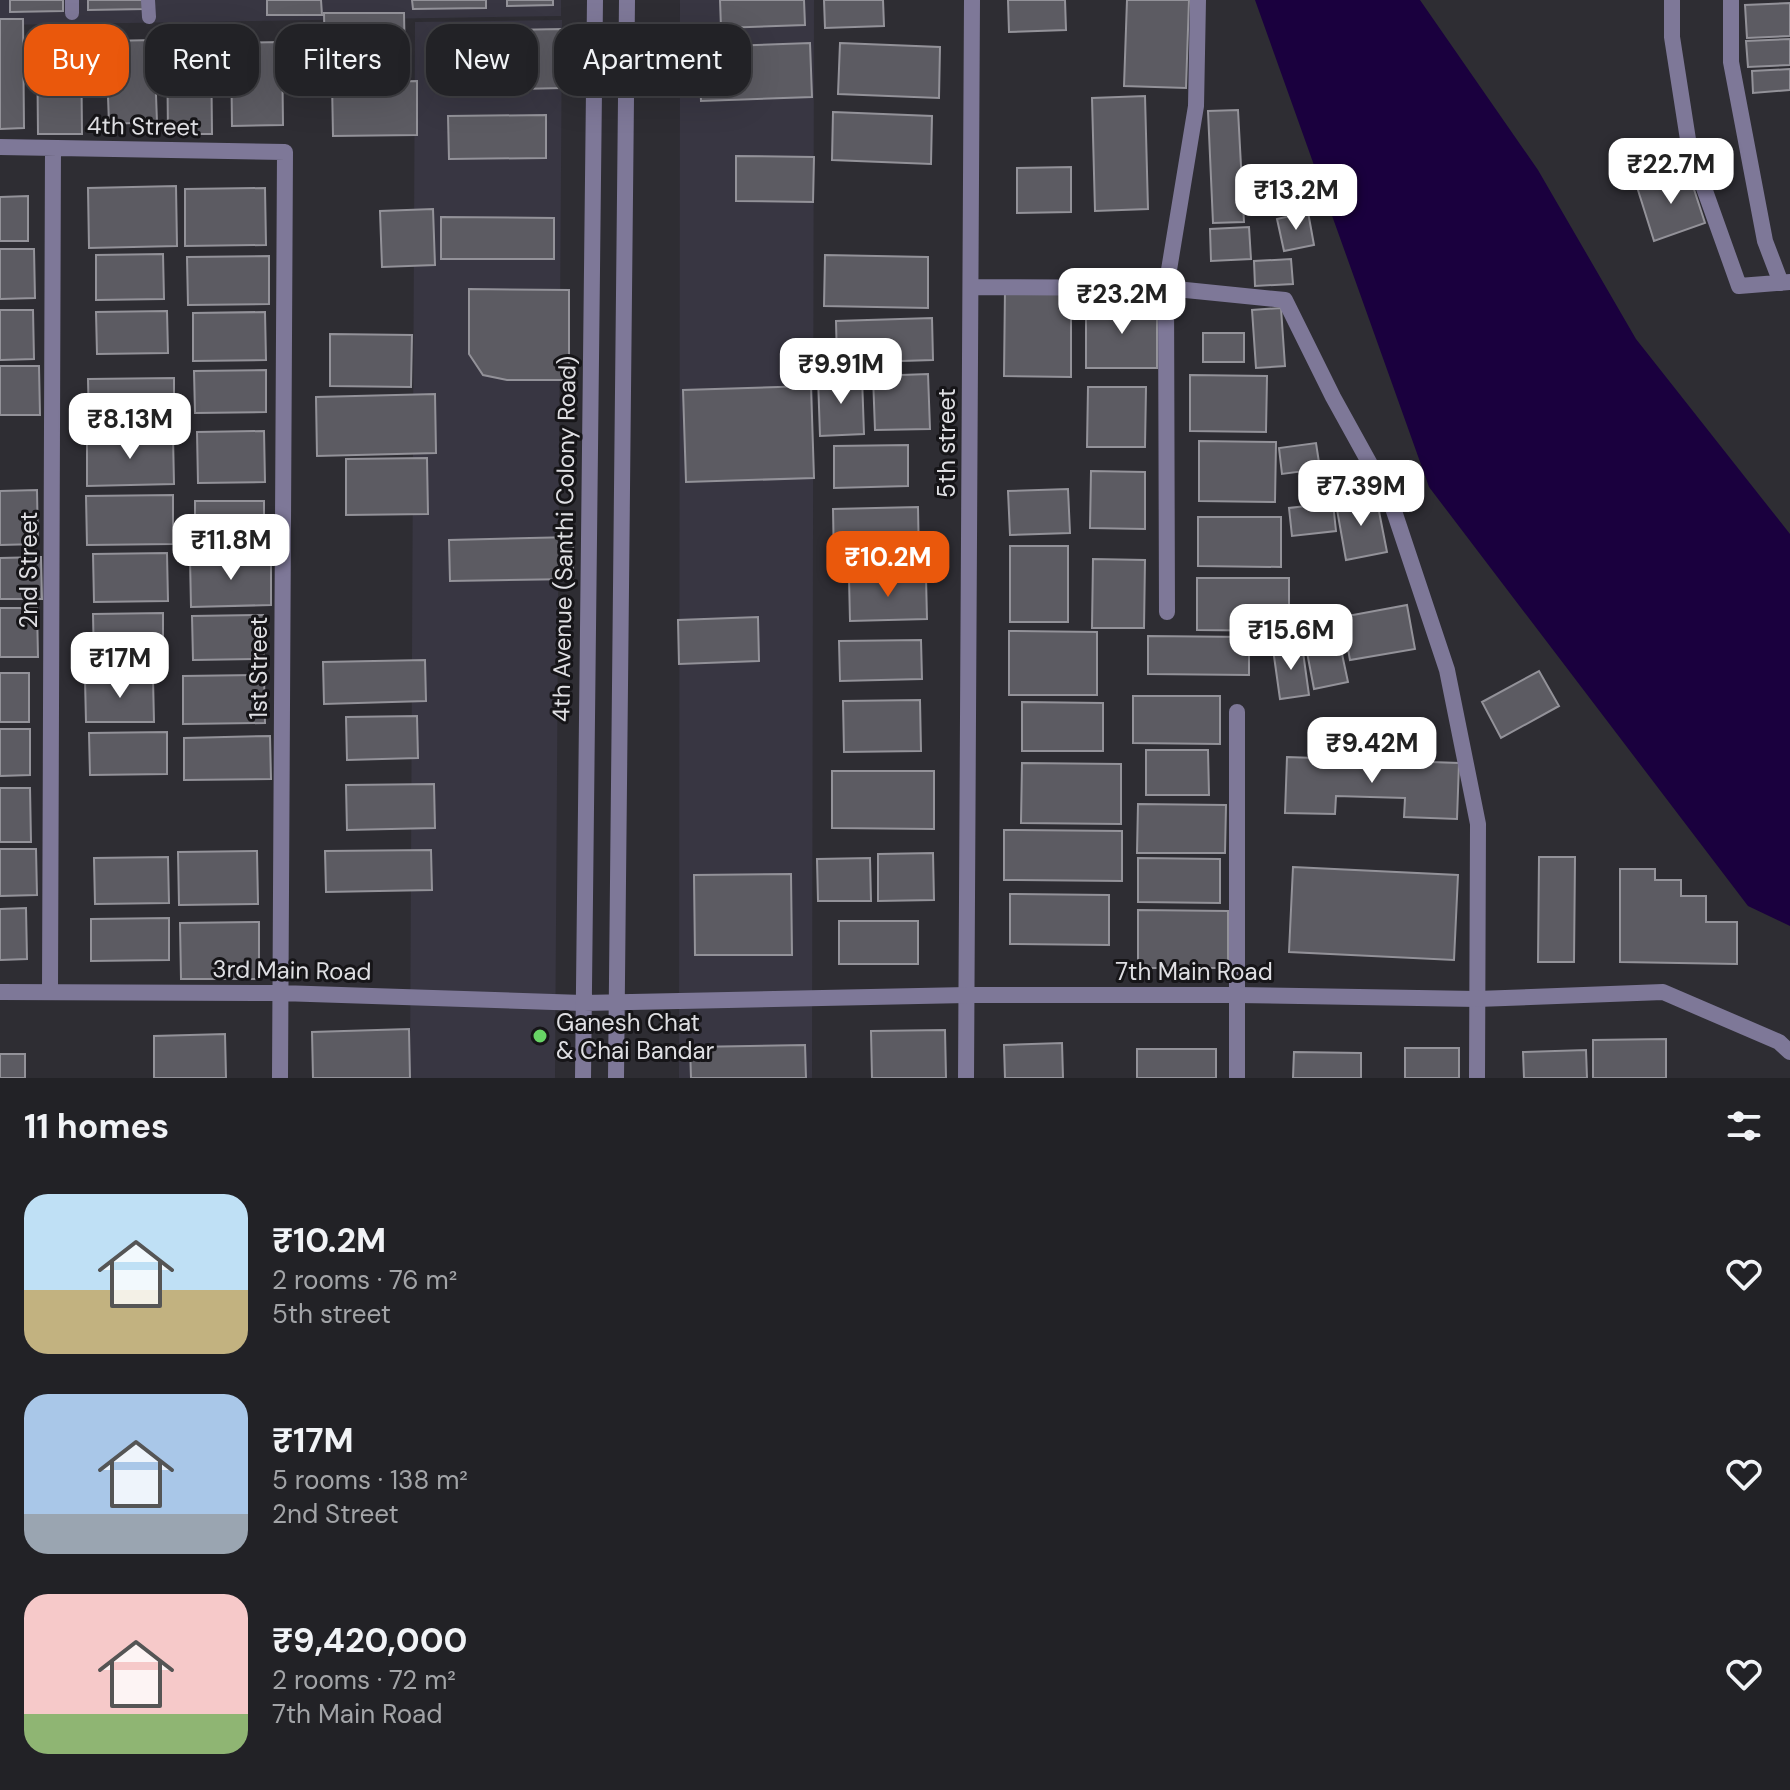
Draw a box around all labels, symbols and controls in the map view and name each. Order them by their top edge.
chip: Buy [24,24,129,96]
chip: Rent [145,24,259,96]
chip: Filters [275,24,410,96]
chip: New [426,24,538,96]
chip: Apartment [554,24,751,96]
street label: 4th Street [87,110,199,142]
pin: ₹22.7M [1606,138,1736,206]
text: ₹22.7M [1627,147,1715,181]
pin: ₹13.2M [1231,164,1361,232]
text: ₹13.2M [1253,173,1339,207]
pin: ₹23.2M [1057,268,1187,336]
text: ₹23.2M [1076,277,1168,311]
pin: ₹9.91M [776,338,906,406]
text: ₹9.91M [798,347,884,381]
street label: 4th Avenue (Santhi Colony Road) [545,356,583,722]
street label: 5th street [931,388,962,498]
pin: ₹8.13M [65,393,195,461]
text: ₹8.13M [87,402,173,436]
pin: ₹7.39M [1296,460,1426,528]
text: ₹7.39M [1316,469,1406,503]
street label: 2nd Street [13,511,44,629]
pin: ₹11.8M [166,514,296,582]
text: ₹11.8M [191,523,271,557]
pin: ₹10.2M [823,531,953,599]
text: ₹10.2M [844,540,932,574]
pin: ₹15.6M [1226,604,1356,672]
text: ₹15.6M [1248,613,1334,647]
street label: 1st Street [243,617,274,719]
pin: ₹17M [73,632,167,700]
text: ₹17M [89,641,151,675]
pin: ₹9.42M [1307,717,1437,785]
text: ₹9.42M [1325,726,1419,760]
street label: 3rd Main Road [212,953,372,987]
street label: 7th Main Road [1115,956,1273,987]
place label: Ganesh Chat & Chai Bandar [556,1007,715,1066]
marker: Ganesh Chat & Chai Bandar [531,1027,549,1045]
text: 11 homes [24,1104,169,1149]
icon: filters [1722,1104,1766,1148]
text: ₹10.2M [272,1218,386,1263]
icon: home [88,1226,184,1322]
icon: heart [1722,1252,1766,1296]
text: 2 rooms · 76 m² [272,1263,457,1297]
text: 5th street [272,1297,391,1331]
text: ₹17M [272,1418,354,1463]
icon: home [88,1426,184,1522]
icon: heart [1722,1452,1766,1496]
text: 5 rooms · 138 m² [272,1463,468,1497]
text: 2nd Street [272,1497,399,1531]
text: ₹9,420,000 [272,1618,468,1663]
icon: home [88,1626,184,1722]
icon: heart [1722,1652,1766,1696]
text: 2 rooms · 72 m² [272,1663,456,1697]
text: 7th Main Road [272,1697,443,1731]

